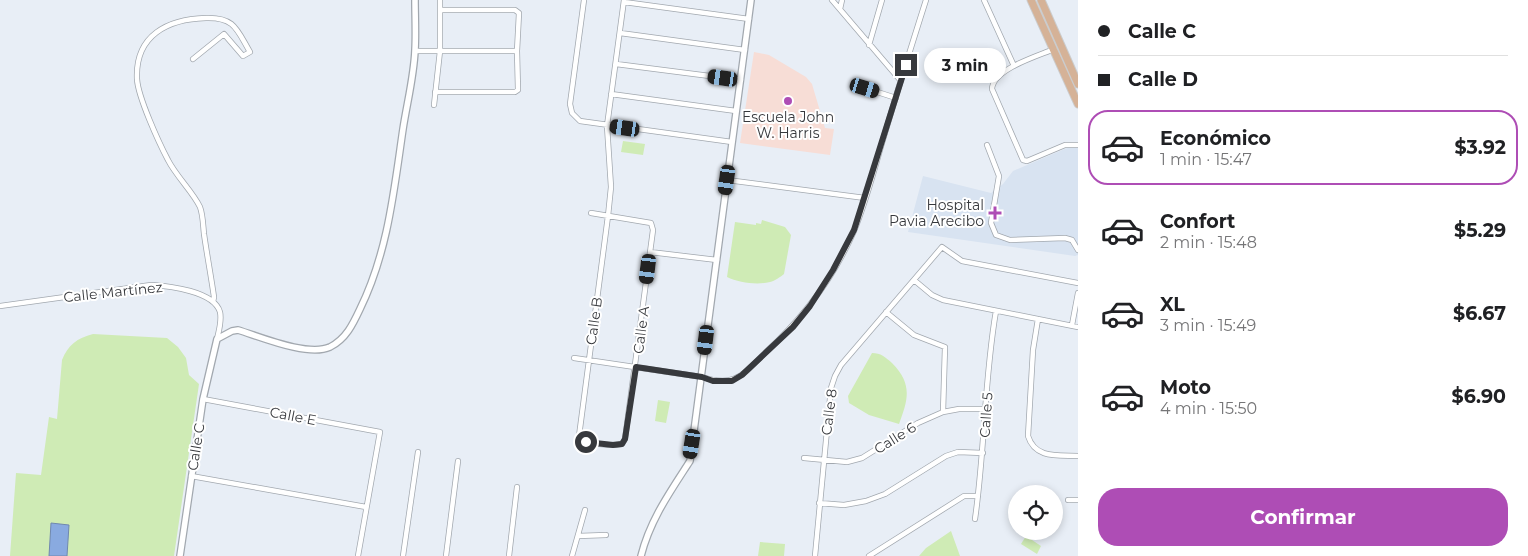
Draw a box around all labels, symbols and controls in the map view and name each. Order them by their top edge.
text: Calle C [1128,20,1196,43]
callout: 3 min [924,48,1006,82]
route end [895,54,917,76]
text: 3 min [942,56,988,75]
car [707,68,738,88]
text: Calle D [1128,68,1198,91]
car [848,76,881,100]
marker: Escuela John W. Harris [782,95,794,107]
place label: Escuela John W. Harris [742,108,834,142]
car [609,118,640,138]
icon: car [1100,125,1145,170]
text: Económico [1160,127,1271,150]
text: $3.92 [1454,136,1506,159]
text: 1 min · 15:47 [1160,150,1252,169]
car [717,164,736,196]
place label: Hospital Pavia Arecibo [889,196,984,230]
marker: Hospital Pavia Arecibo [988,206,1002,220]
icon: car [1100,208,1145,253]
text: Confort [1160,210,1235,233]
text: $5.29 [1454,219,1506,242]
text: 2 min · 15:48 [1160,233,1257,252]
car [638,253,657,285]
street label: Calle Martínez [63,278,163,306]
icon: car [1100,291,1145,336]
text: XL [1160,293,1185,316]
street label: Calle B [582,296,606,346]
text: $6.67 [1453,302,1506,325]
street label: Calle A [629,304,653,355]
text: 3 min · 15:49 [1160,316,1256,335]
car [696,324,715,356]
icon: car [1100,374,1145,419]
text: Moto [1160,376,1211,399]
text: $6.90 [1452,385,1506,408]
street label: Calle 8 [817,388,841,436]
street label: Calle 5 [975,392,997,438]
text: 4 min · 15:50 [1160,399,1257,418]
street label: Calle E [268,403,318,429]
street label: Calle 6 [871,418,920,458]
street label: Calle C [183,422,209,472]
car [682,428,701,460]
route start [575,431,597,453]
map controls [1008,485,1063,540]
button: locate [1008,485,1063,540]
button: Confirmar [1098,488,1508,546]

